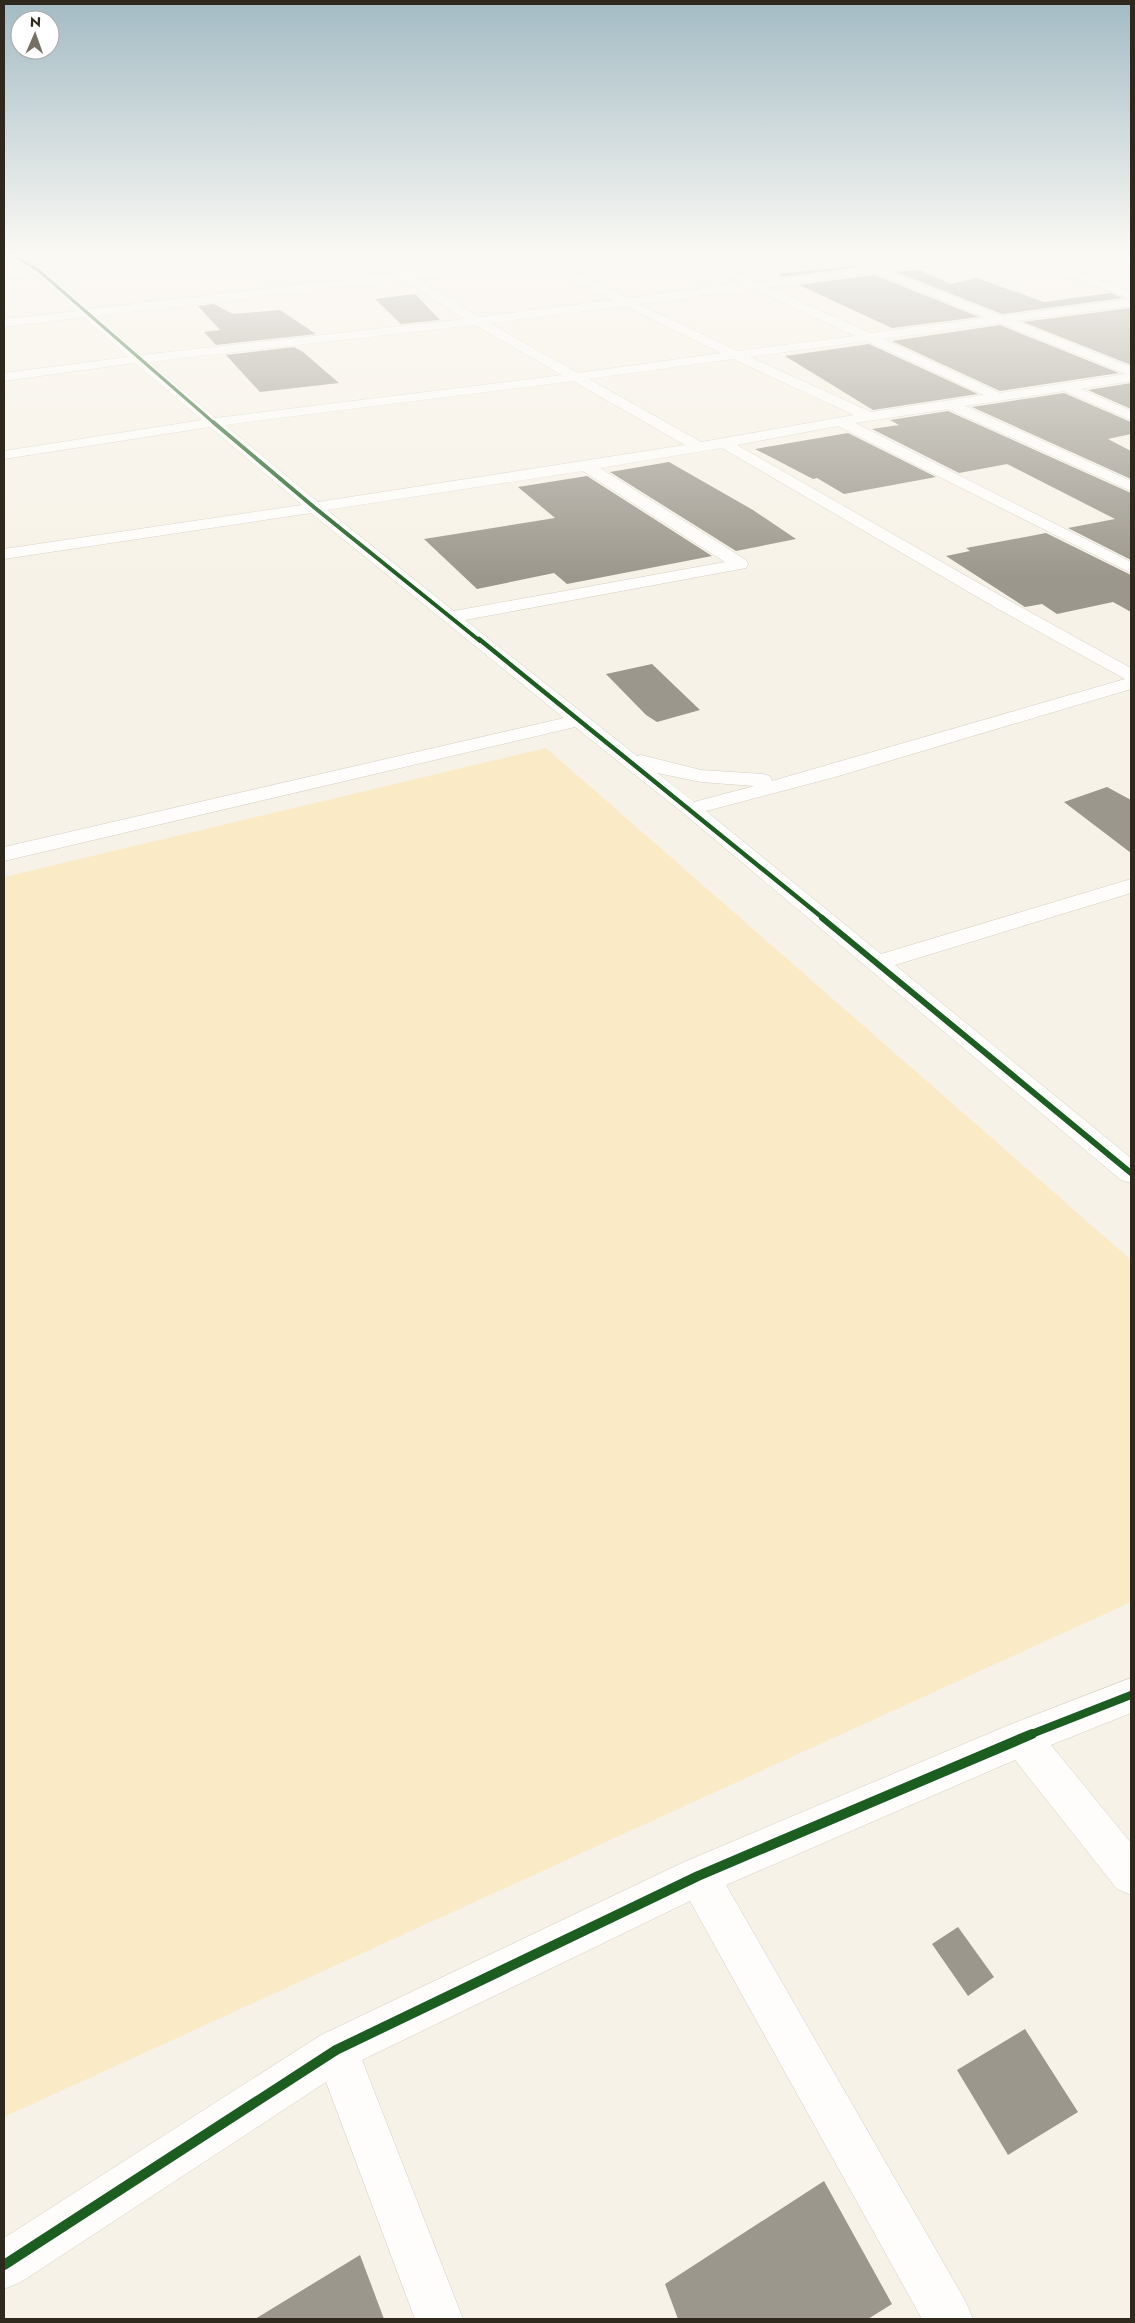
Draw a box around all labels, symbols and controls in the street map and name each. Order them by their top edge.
north arrow [10,10,60,60]
text: N [30,12,41,32]

